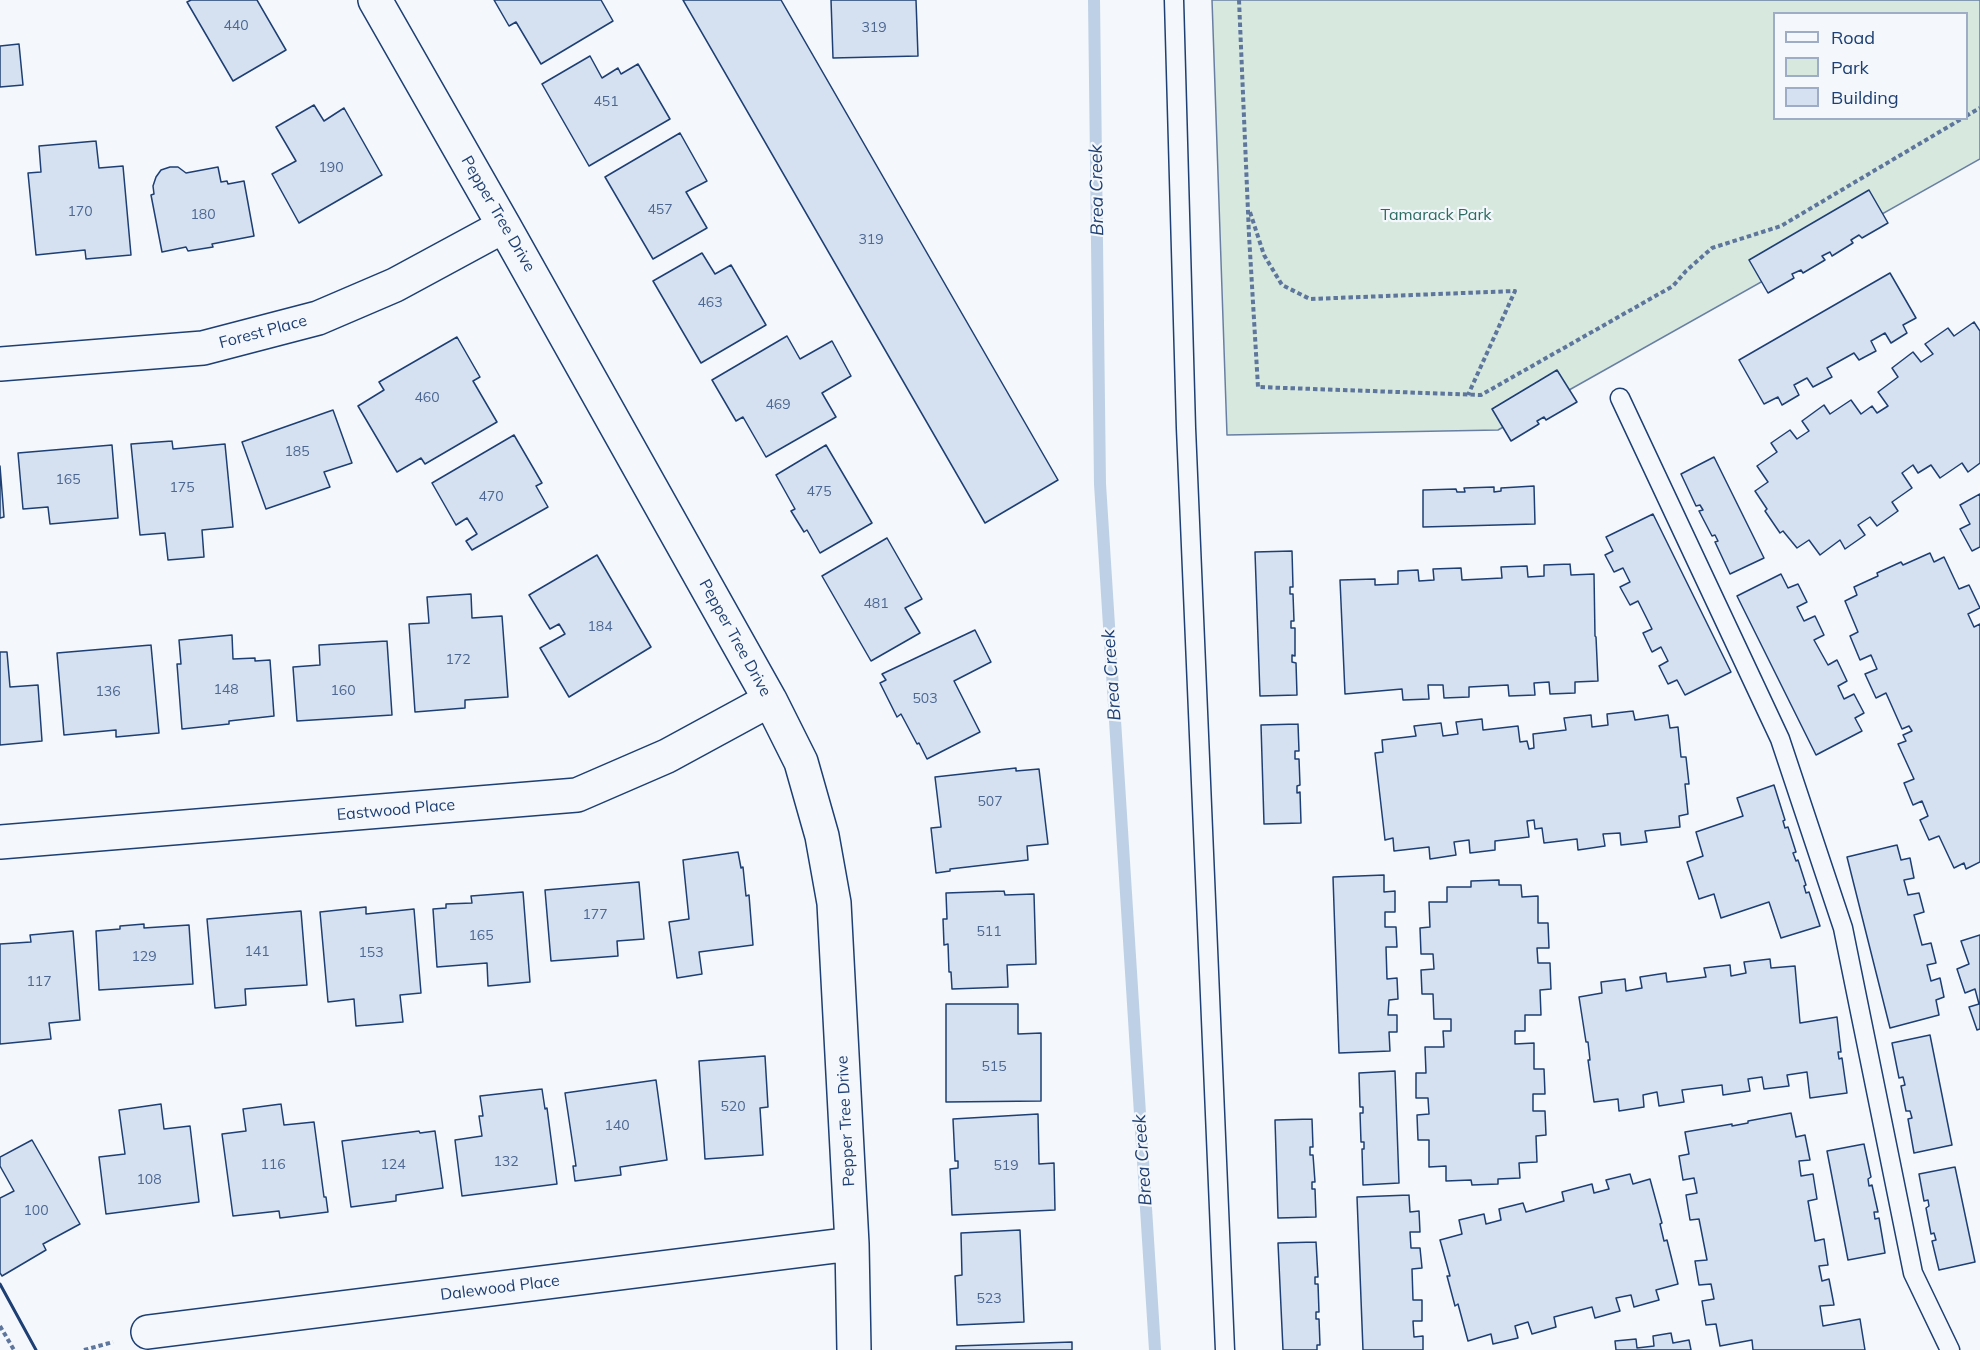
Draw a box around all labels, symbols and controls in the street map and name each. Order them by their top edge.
legend [1773,12,1968,120]
house number: 440 [223,18,249,34]
house number: 319 [861,20,887,36]
text: Road [1831,26,1875,49]
text: Park [1831,56,1869,79]
text: Building [1831,86,1899,109]
house number: 451 [593,94,619,110]
water label: Brea Creek [1085,144,1109,236]
street label: Pepper Tree Drive [457,152,539,276]
house number: 190 [318,160,344,176]
house number: 457 [647,202,673,218]
house number: 170 [67,204,93,220]
park label: Tamarack Park [1380,205,1492,225]
house number: 180 [190,207,216,223]
house number: 319 [858,232,884,248]
house number: 463 [697,295,723,311]
street label: Forest Place [217,311,309,353]
house number: 460 [414,390,440,406]
house number: 469 [765,397,791,413]
house number: 185 [284,444,310,460]
house number: 165 [55,472,81,488]
house number: 175 [169,480,195,496]
house number: 475 [806,484,832,500]
house number: 470 [478,489,504,505]
street label: Pepper Tree Drive [695,576,775,700]
house number: 481 [863,596,889,612]
house number: 184 [587,619,613,635]
water label: Brea Creek [1098,629,1126,721]
house number: 172 [445,652,471,668]
house number: 148 [213,682,239,698]
house number: 160 [330,683,356,699]
house number: 136 [95,684,121,700]
house number: 503 [912,691,938,707]
house number: 507 [977,794,1003,810]
street label: Eastwood Place [336,795,456,825]
house number: 177 [582,907,608,923]
house number: 511 [976,924,1002,940]
house number: 165 [468,928,494,944]
house number: 141 [244,944,270,960]
house number: 153 [358,945,384,961]
house number: 129 [131,949,157,965]
house number: 117 [26,974,52,990]
street label: Pepper Tree Drive [833,1055,859,1187]
house number: 515 [981,1059,1007,1075]
house number: 520 [720,1099,746,1115]
water label: Brea Creek [1129,1114,1157,1206]
house number: 140 [604,1118,630,1134]
house number: 132 [493,1154,519,1170]
house number: 116 [260,1157,286,1173]
house number: 124 [380,1157,406,1173]
house number: 519 [993,1158,1019,1174]
house number: 108 [136,1172,162,1188]
house number: 100 [23,1203,49,1219]
street label: Dalewood Place [439,1271,561,1305]
house number: 523 [976,1291,1002,1307]

